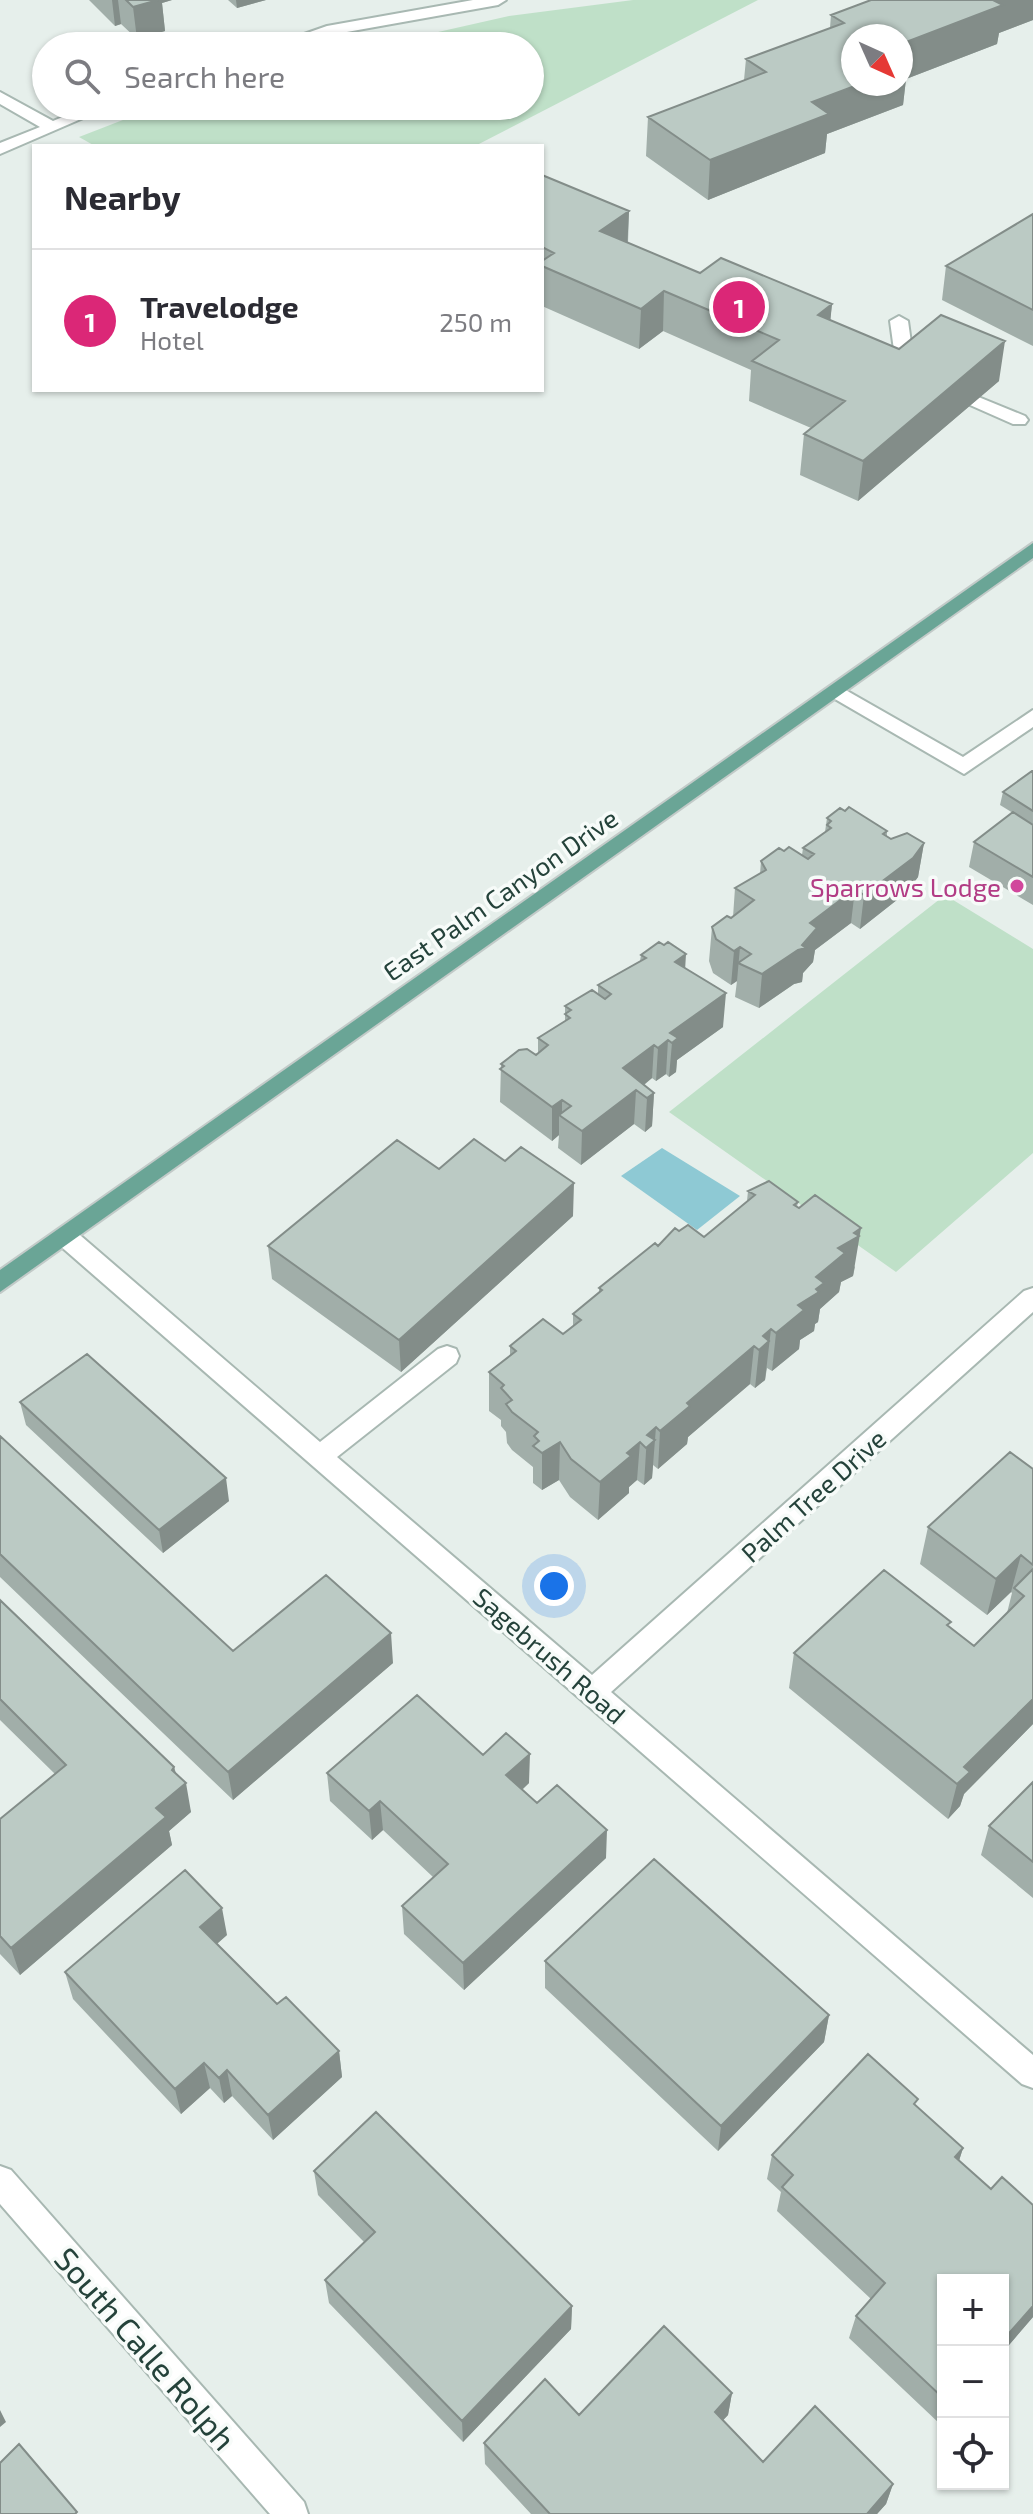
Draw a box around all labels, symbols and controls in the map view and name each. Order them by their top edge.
north arrow [841,24,913,96]
search box [32,32,544,120]
icon: search [60,54,104,98]
text: Search here [124,58,285,94]
text: Nearby [64,176,181,217]
pin: 1 [713,277,765,337]
text: Travelodge [140,288,299,324]
text: 1 [84,306,96,337]
text: 250 m [439,306,512,337]
text: Hotel [140,324,204,355]
street label: East Palm Canyon Drive [377,801,623,987]
place label: Sparrows Lodge [810,871,1001,902]
marker: Sparrows Lodge [1008,877,1026,895]
street label: Palm Tree Drive [734,1422,892,1568]
your location [534,1566,574,1606]
street label: Sagebrush Road [468,1581,632,1729]
street label: South Calle Rolph [48,2239,244,2457]
map controls [937,2274,1009,2490]
button: + [937,2274,1009,2346]
button: − [937,2346,1009,2418]
button: locate [937,2418,1009,2490]

